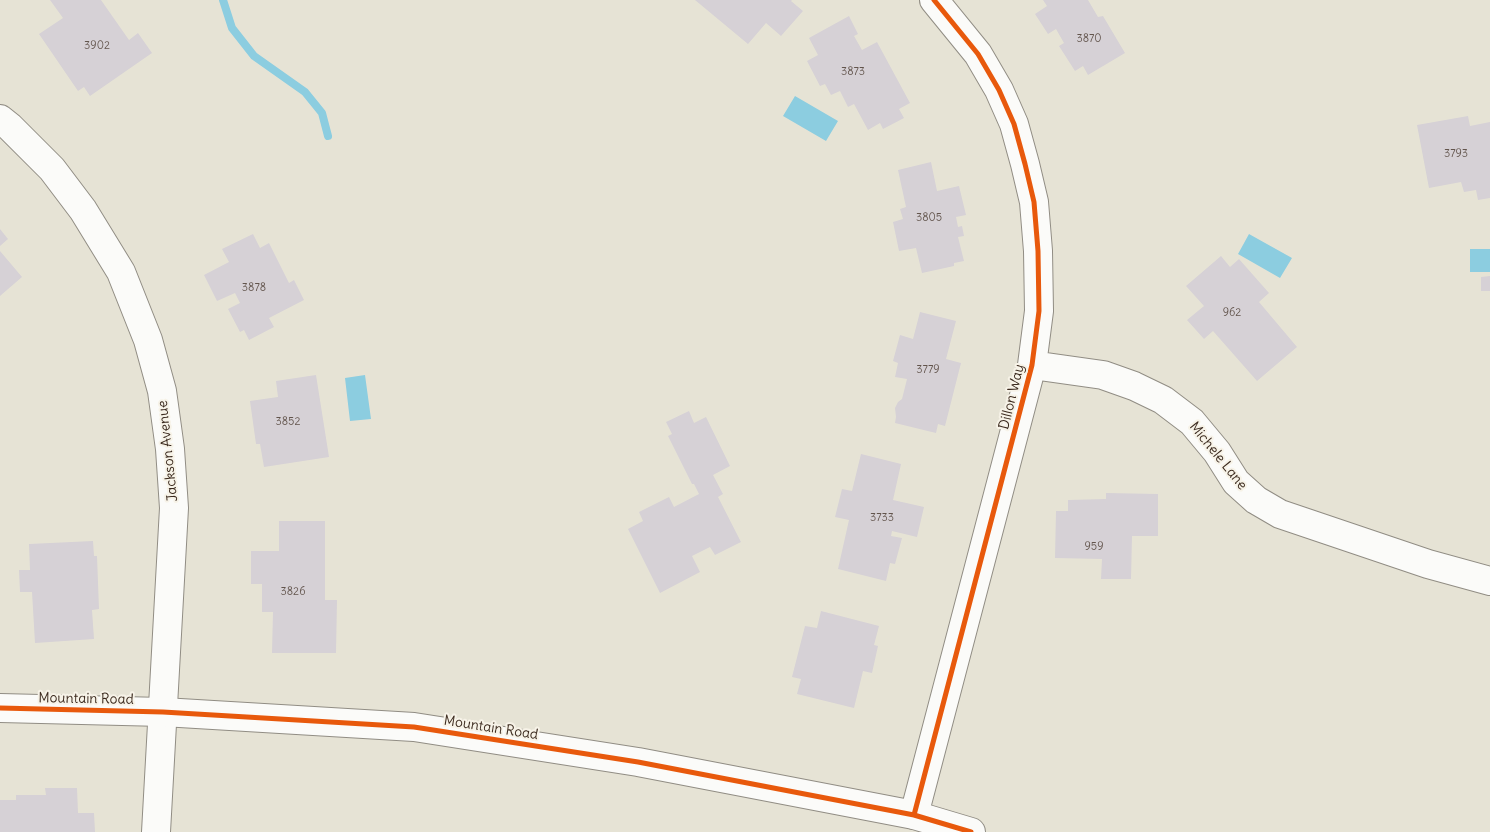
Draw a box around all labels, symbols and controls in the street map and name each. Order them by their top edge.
house number: 3870 [1076,32,1102,46]
house number: 3902 [84,39,110,53]
house number: 3873 [841,65,865,79]
house number: 3793 [1444,147,1468,161]
house number: 3805 [916,211,942,225]
house number: 3878 [242,281,266,295]
house number: 962 [1223,306,1241,320]
house number: 3779 [916,363,940,377]
street label: Dillon Way [996,363,1028,431]
street label: Jackson Avenue [154,399,182,503]
house number: 3852 [276,415,300,429]
street label: Michele Lane [1186,419,1250,493]
house number: 3733 [870,511,894,525]
house number: 959 [1085,540,1103,554]
house number: 3826 [281,585,305,599]
street label: Mountain Road [38,690,134,708]
street label: Mountain Road [443,712,539,744]

